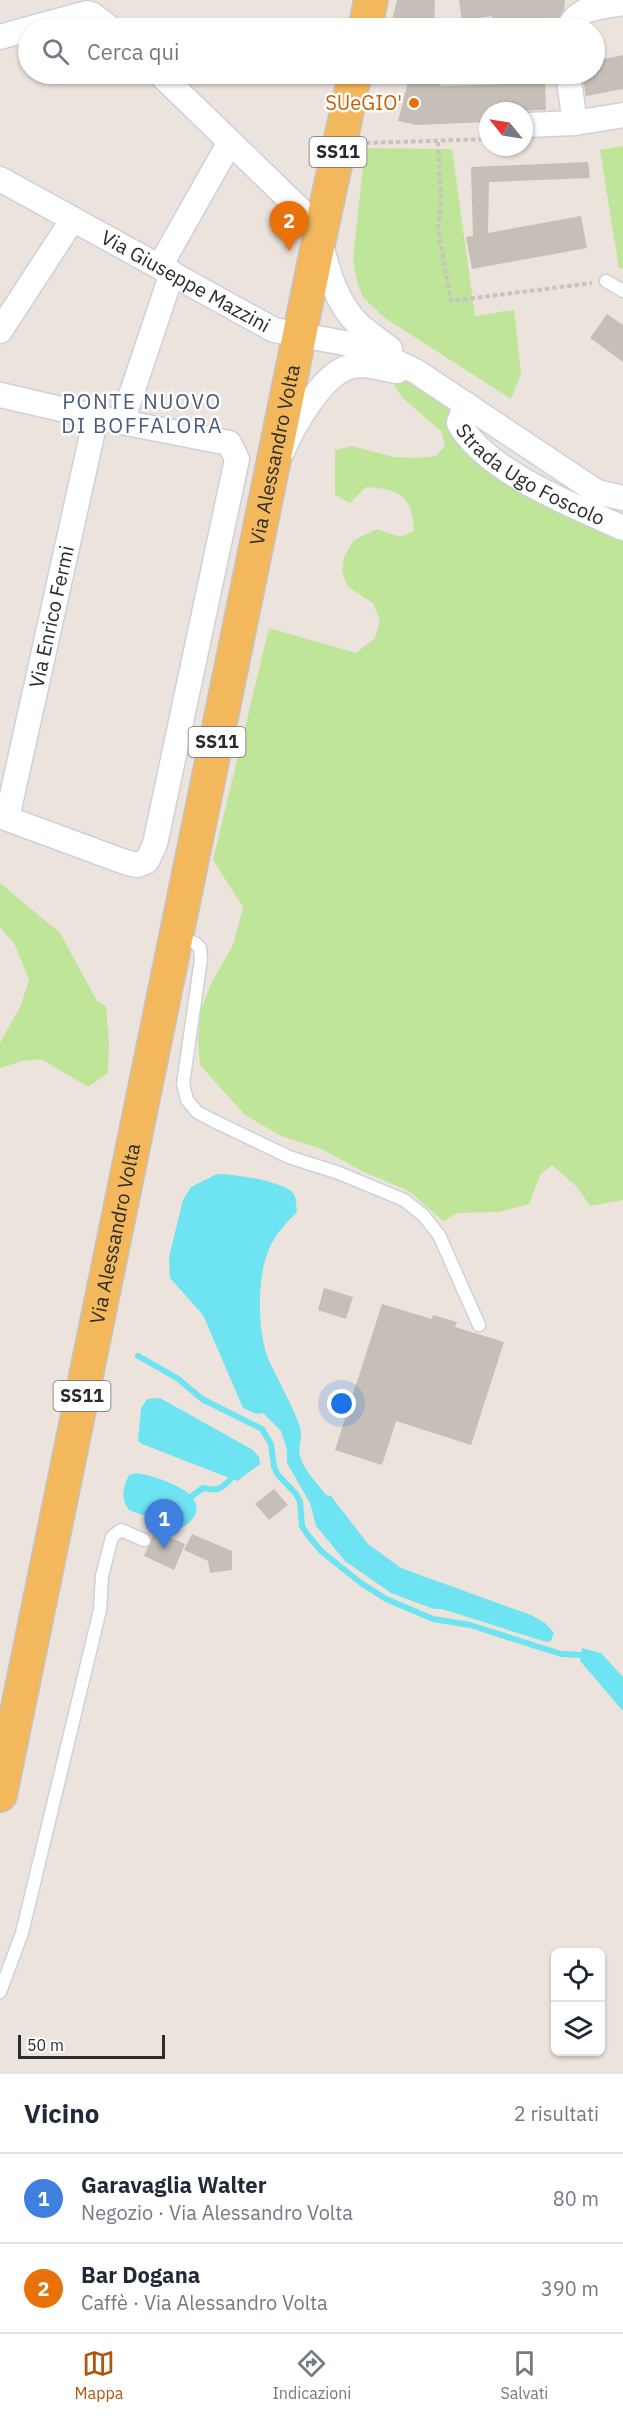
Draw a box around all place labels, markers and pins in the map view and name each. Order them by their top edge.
place label: SUeGIO' [325,89,402,116]
marker: SUeGIO' [407,96,421,110]
pin: 2 [270,202,308,251]
pin: 1 [144,1500,184,1549]

